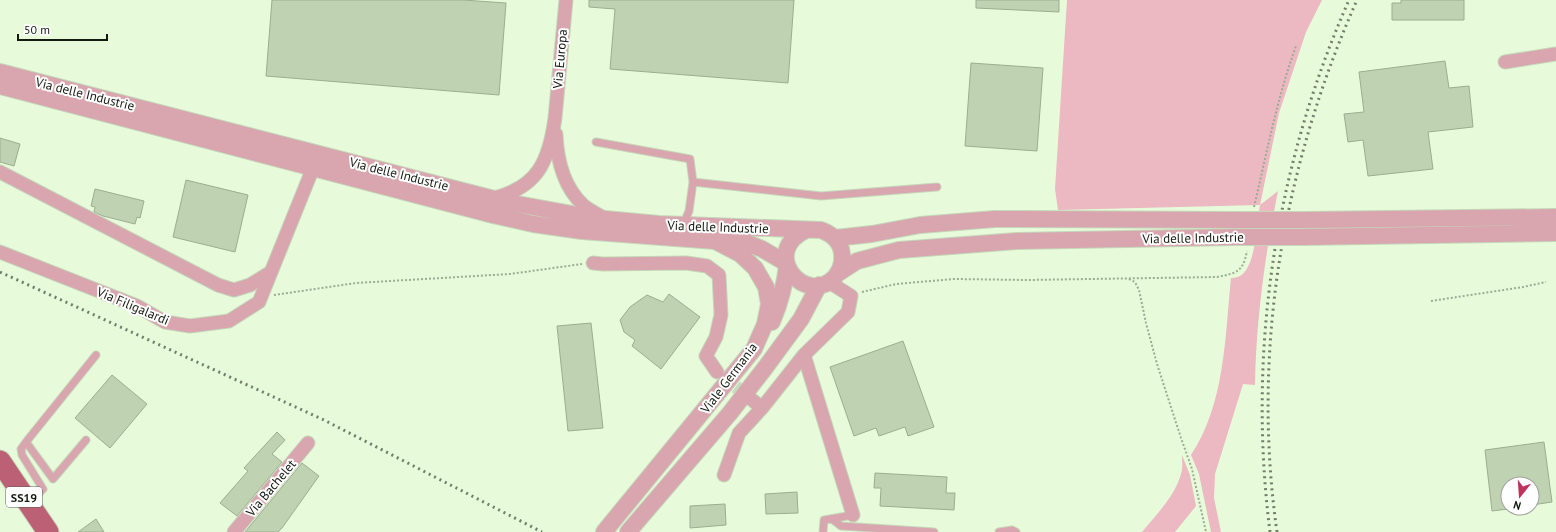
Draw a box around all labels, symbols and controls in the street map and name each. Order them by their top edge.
scale bar [18,16,107,42]
text: 50 m [24,22,50,37]
street label: Via Europa [549,29,571,90]
street label: Via delle Industrie [33,73,136,115]
street label: Via delle Industrie [347,153,450,195]
street label: Via delle Industrie [666,217,769,237]
street label: Via delle Industrie [1141,229,1244,247]
street label: Via Filigalardi [93,283,172,329]
street label: Viale Germania [696,339,761,418]
street label: Via Bachelet [242,456,300,521]
north arrow [1500,476,1540,516]
road number: SS19 [6,487,42,507]
text: N [1512,498,1523,513]

